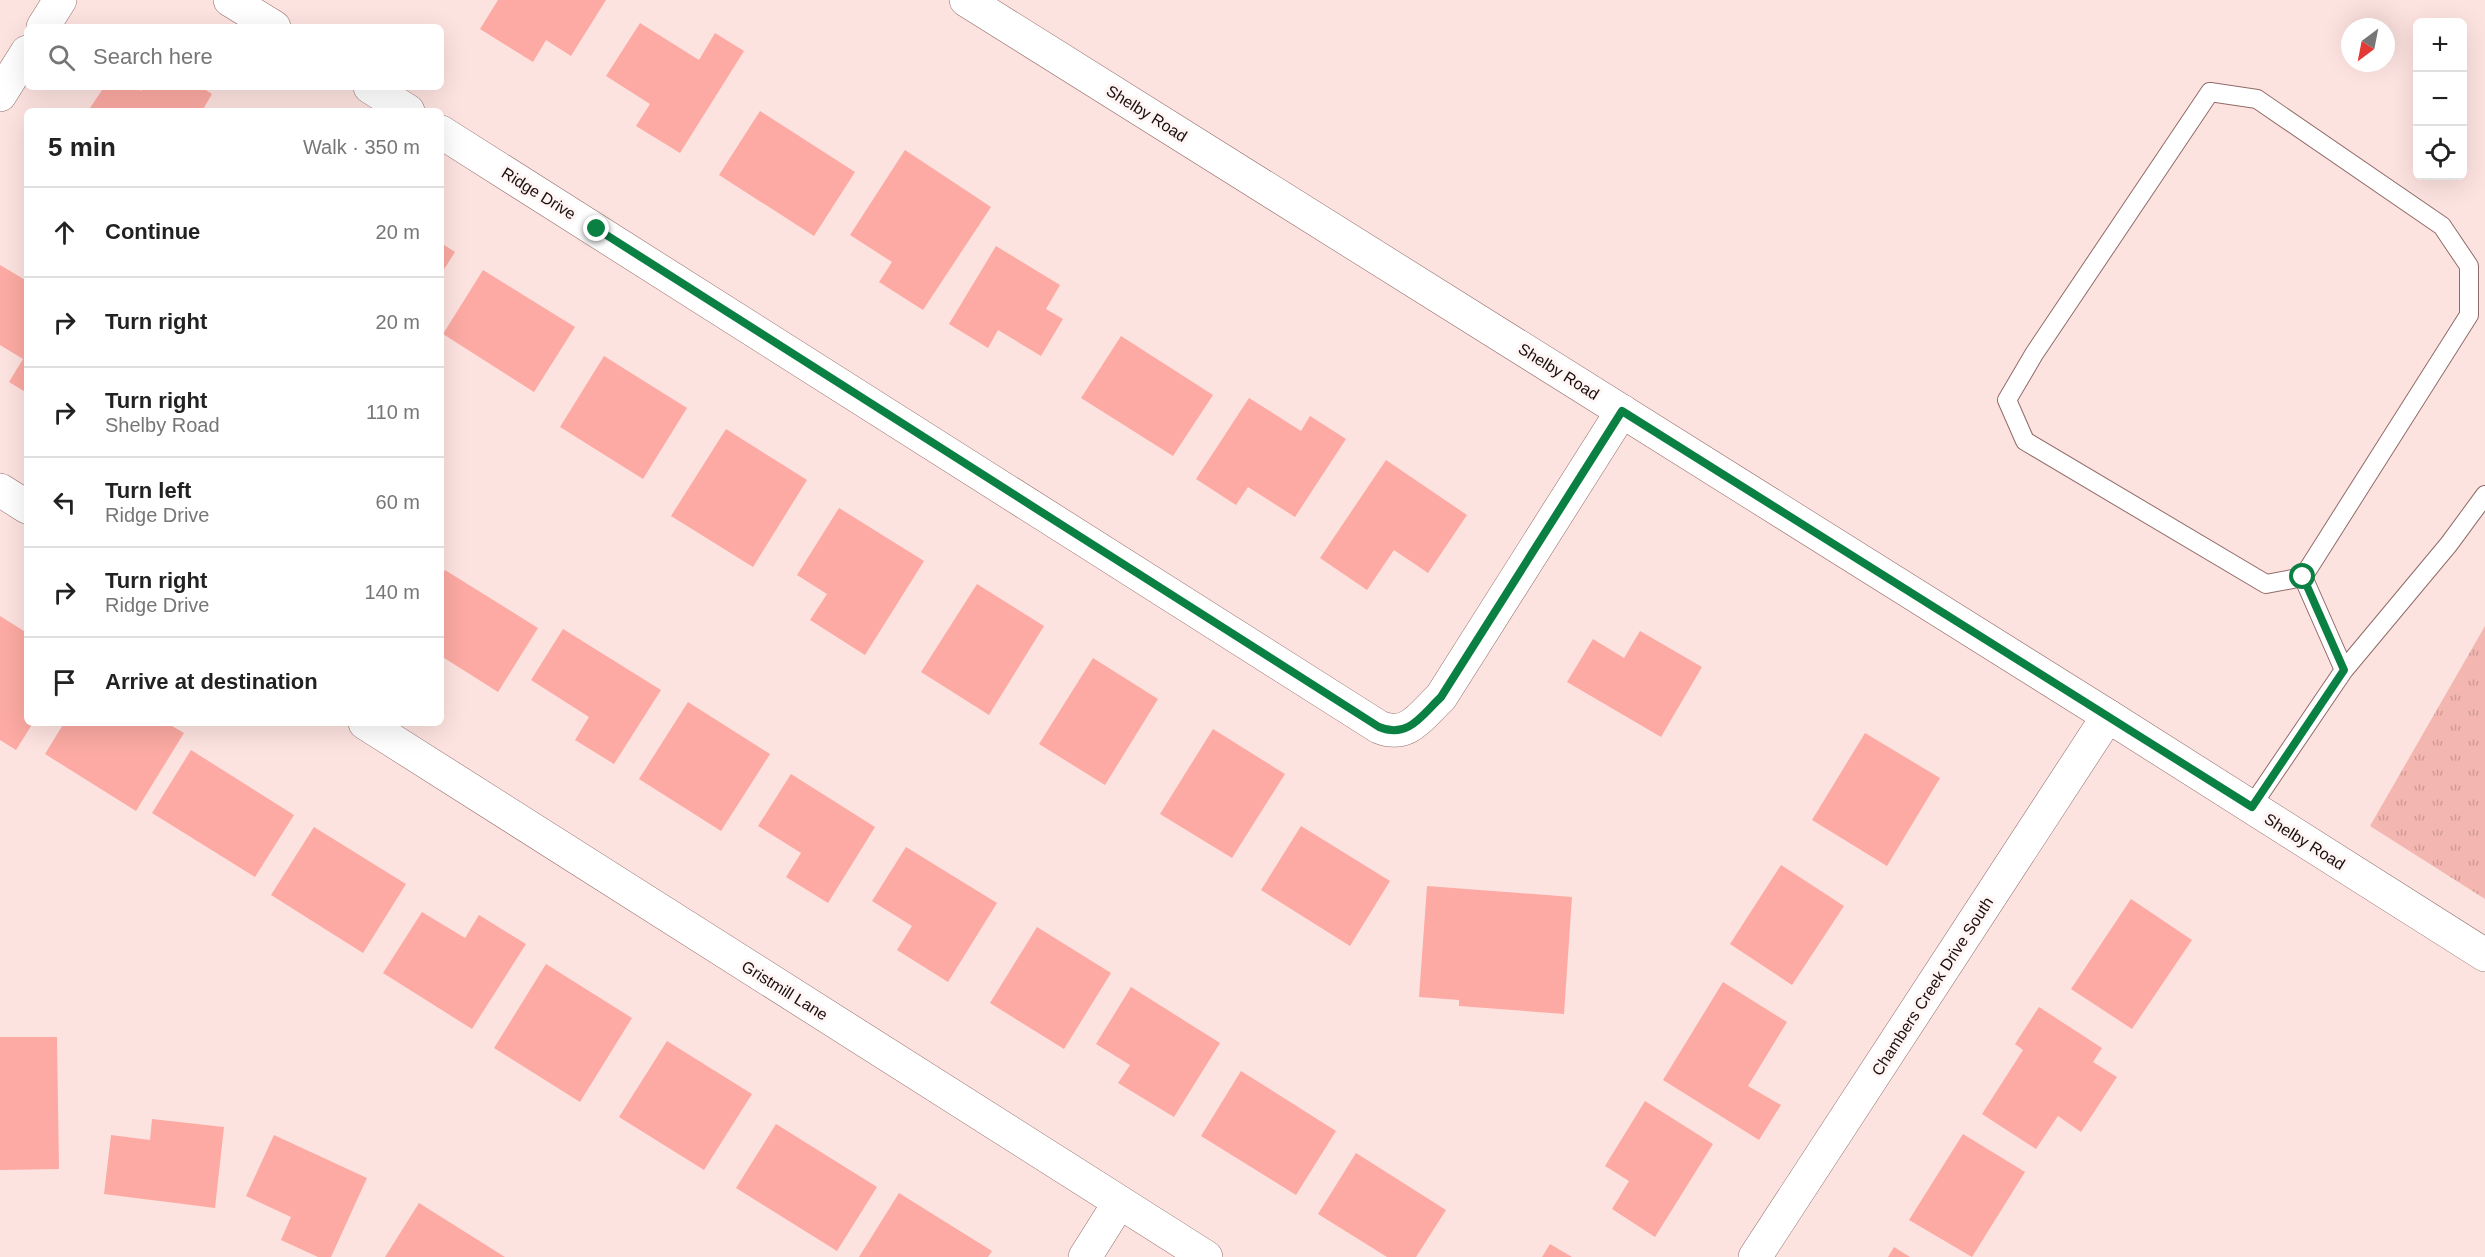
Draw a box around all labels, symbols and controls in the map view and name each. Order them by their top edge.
north arrow [2341,18,2395,72]
map controls [2413,18,2467,180]
button: + [2413,18,2467,72]
search box [24,24,444,90]
icon: search [45,41,78,74]
text: Search here [93,44,213,69]
button: − [2413,72,2467,126]
street label: Shelby Road [1103,82,1190,145]
button: locate [2413,126,2467,180]
text: 5 min [48,132,116,162]
text: Walk · 350 m [303,136,420,158]
street label: Ridge Drive [499,164,579,223]
route end [583,215,609,241]
icon: ahead [48,216,81,249]
text: Continue [105,219,200,244]
text: 20 m [376,221,420,243]
icon: right [48,306,81,339]
text: Turn right [105,309,207,334]
text: 20 m [376,311,420,333]
street label: Shelby Road [1515,340,1602,403]
text: Turn right [105,388,207,413]
icon: right [48,396,81,429]
text: 110 m [366,401,420,423]
text: Shelby Road [105,414,220,436]
text: Turn left [105,478,191,503]
icon: left [48,486,81,519]
text: 60 m [376,491,420,513]
text: Ridge Drive [105,504,209,526]
route start [2289,563,2315,589]
text: Turn right [105,568,207,593]
icon: right [48,576,81,609]
text: 140 m [364,581,420,603]
text: Ridge Drive [105,594,209,616]
icon: arrive [48,666,81,699]
text: Arrive at destination [105,669,318,694]
street label: Shelby Road [2261,810,2348,873]
street label: Chambers Creek Drive South [1868,894,1996,1079]
street label: Gristmill Lane [739,957,831,1024]

